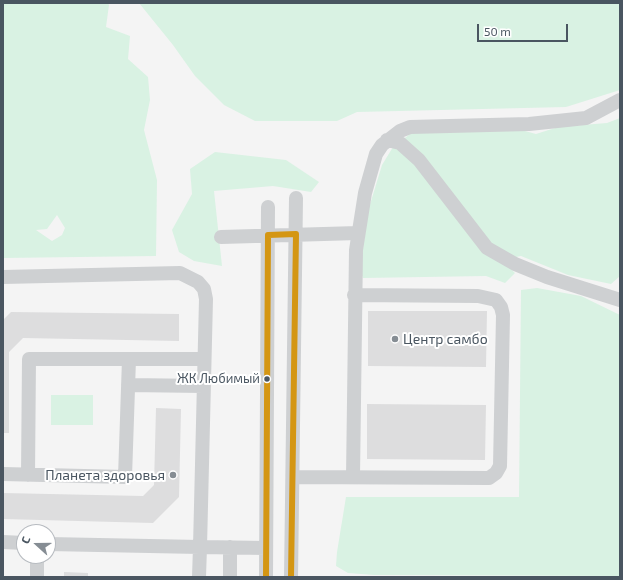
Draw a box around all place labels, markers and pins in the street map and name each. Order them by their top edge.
place label: Центр самбо [403,331,488,347]
marker: Центр самбо [390,334,400,344]
place label: ЖК Любимый [177,371,260,387]
marker: ЖК Любимый [262,374,272,384]
place label: Планета здоровья [45,467,165,483]
marker: Планета здоровья [168,470,178,480]

